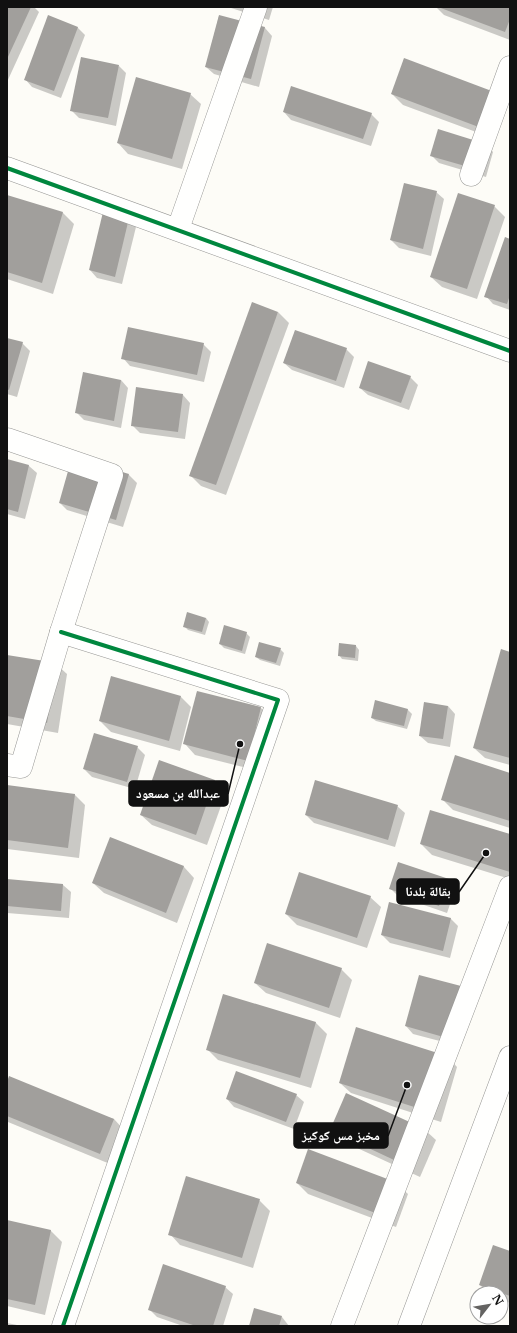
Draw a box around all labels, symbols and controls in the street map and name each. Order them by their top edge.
callout: عبدالله بن مسعود [129,781,228,806]
text: عبدالله بن مسعود [136,785,220,802]
callout: بقالة بلدنا [397,879,459,904]
text: بقالة بلدنا [405,883,451,900]
callout: مخبز مس كوكيز [294,1123,388,1148]
text: مخبز مس كوكيز [301,1127,380,1144]
north arrow [469,1285,509,1325]
text: N [489,1292,507,1308]

